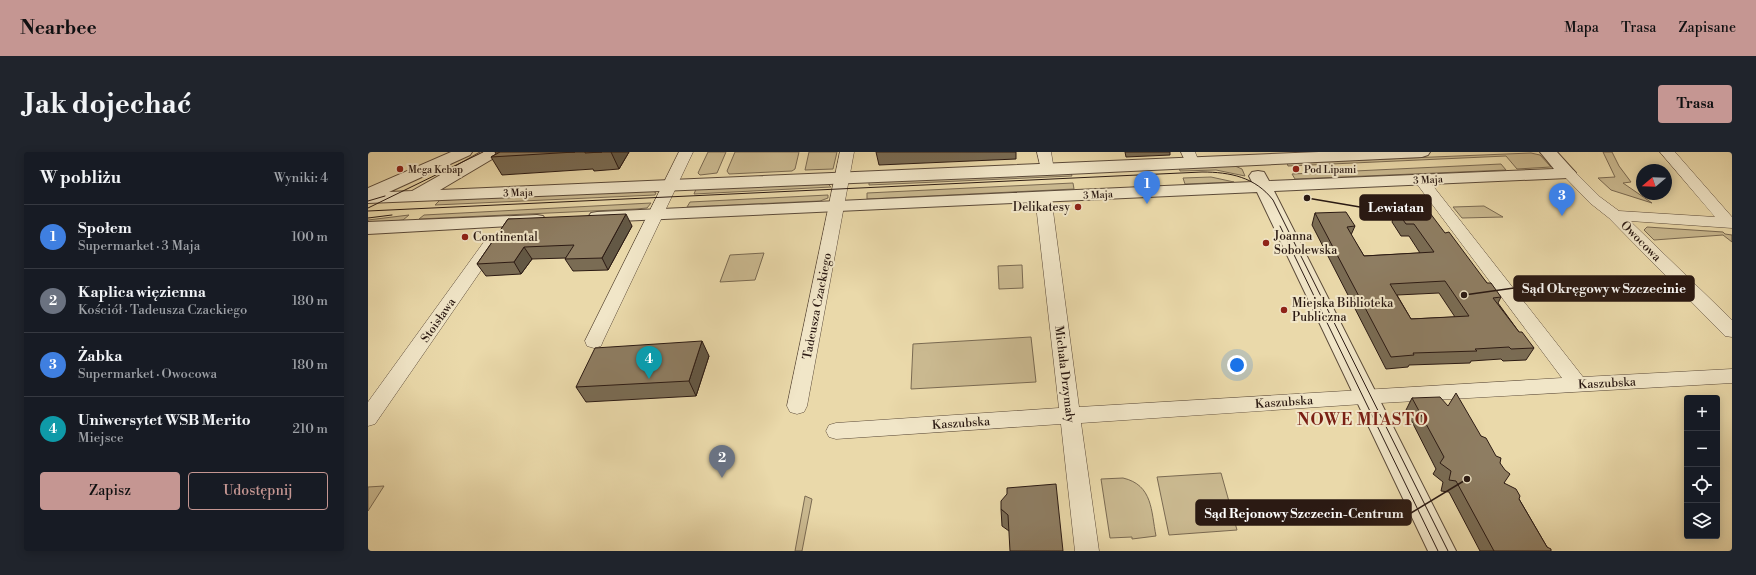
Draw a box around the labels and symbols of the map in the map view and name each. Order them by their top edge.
marker: Mega Kebap [395,164,405,174]
place label: Mega Kebap [408,164,463,176]
marker: Pod Lipami [1291,164,1301,174]
place label: Pod Lipami [1304,164,1357,176]
north arrow [1636,164,1672,200]
pin: 1 [1134,171,1160,204]
street label: 3 Maja [1413,173,1444,187]
pin: 3 [1549,183,1575,216]
street label: 3 Maja [503,186,534,200]
street label: 3 Maja [1083,188,1114,202]
callout: Lewiatan [1360,195,1431,220]
place label: Delikatesy [1013,200,1070,215]
text: Lewiatan [1368,200,1424,216]
marker: Delikatesy [1073,202,1083,212]
street label: Owocowa [1617,218,1665,265]
place label: Joanna Sobolewska [1273,229,1338,258]
place label: Continental [473,230,538,245]
marker: Continental [460,232,470,242]
marker: Joanna Sobolewska [1261,238,1271,248]
street label: Tadeusza Czackiego [800,251,835,361]
callout: Sąd Okręgowy w Szczecinie [1514,276,1694,301]
text: Sąd Okręgowy w Szczecinie [1522,281,1686,297]
street label: Stoisława [418,294,460,345]
place label: Miejska Biblioteka Publiczna [1292,296,1394,325]
marker: Miejska Biblioteka Publiczna [1279,305,1289,315]
street label: Michała Drzymały [1051,325,1078,424]
pin: 4 [636,346,662,379]
your location [1227,355,1247,375]
street label: Kaszubska [1578,374,1637,393]
street label: Kaszubska [1255,393,1314,412]
district label: NOWE MIASTO [1297,410,1429,430]
street label: Kaszubska [932,414,991,433]
pin: 2 [709,445,735,478]
callout: Sąd Rejonowy Szczecin-Centrum [1196,500,1411,525]
text: Sąd Rejonowy Szczecin-Centrum [1204,506,1404,522]

